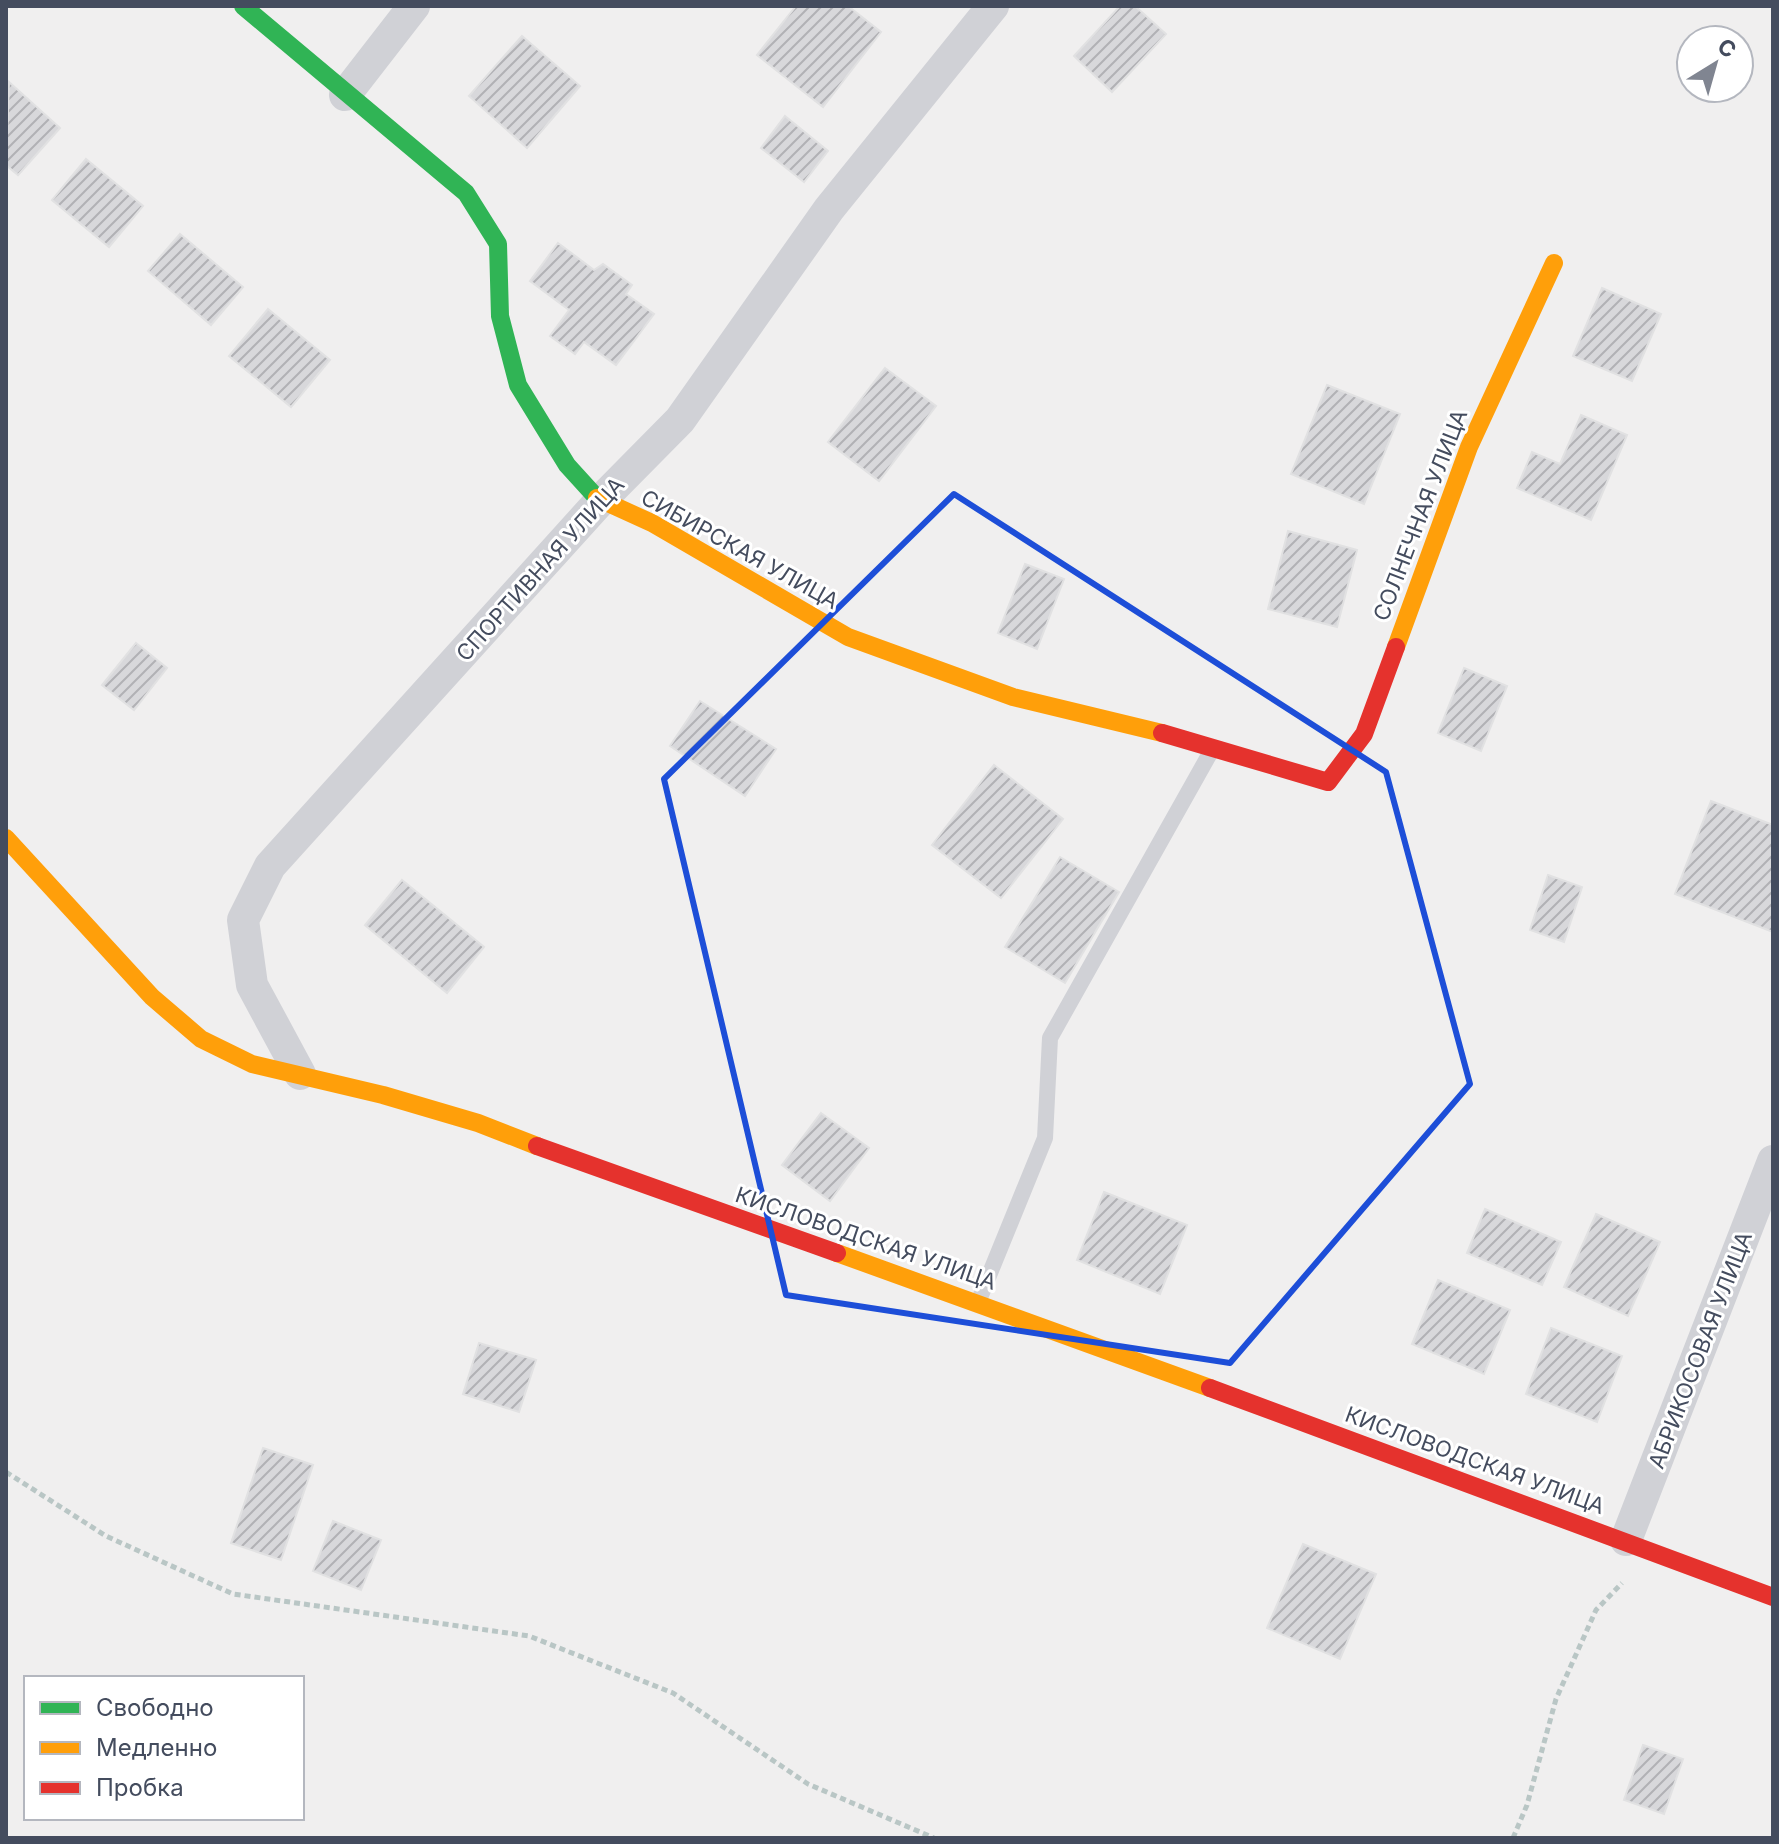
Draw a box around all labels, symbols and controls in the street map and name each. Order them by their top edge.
north arrow [1675,24,1755,104]
text: С [1713,33,1741,63]
street label: СОЛНЕЧНАЯ УЛИЦА [1368,406,1472,624]
street label: СПОРТИВНАЯ УЛИЦА [451,472,629,666]
street label: СИБИРСКАЯ УЛИЦА [637,484,843,614]
street label: КИСЛОВОДСКАЯ УЛИЦА [732,1181,1000,1295]
street label: АБРИКОСОВАЯ УЛИЦА [1643,1228,1757,1472]
street label: КИСЛОВОДСКАЯ УЛИЦА [1342,1401,1608,1519]
legend [24,1676,304,1820]
text: Свободно [96,1693,214,1722]
text: Медленно [96,1733,217,1762]
text: Пробка [96,1773,184,1802]

